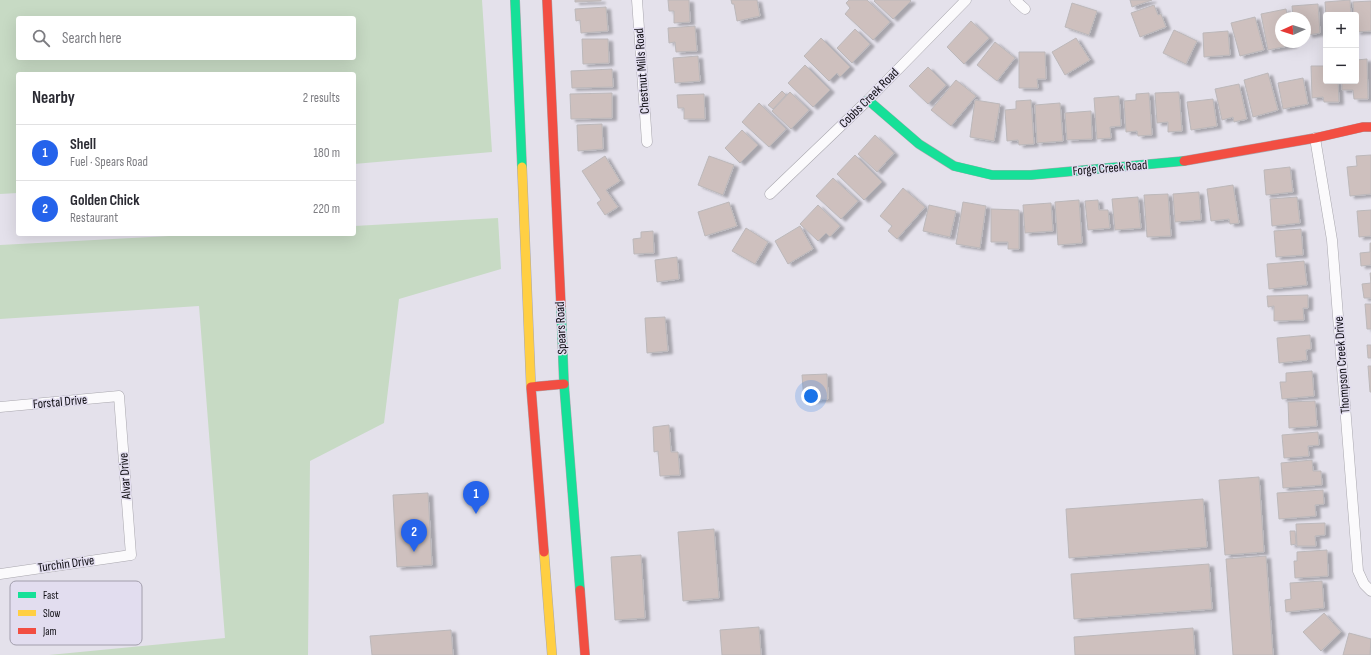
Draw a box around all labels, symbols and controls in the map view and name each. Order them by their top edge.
north arrow [1275,12,1311,48]
map controls [1323,12,1359,84]
button: + [1323,12,1359,48]
search box [16,16,356,60]
icon: search [30,27,52,49]
street label: Chestnut Mills Road [631,27,653,115]
text: Search here [62,29,122,48]
button: − [1323,48,1359,84]
street label: Cobbs Creek Road [836,65,902,131]
text: Nearby [32,88,75,108]
text: 2 results [303,90,340,106]
text: Shell [70,135,96,154]
text: 1 [42,145,48,161]
text: 180 m [314,145,340,161]
text: Fuel · Spears Road [70,154,148,170]
street label: Forge Creek Road [1072,157,1148,179]
text: Golden Chick [70,191,140,210]
text: 2 [42,201,48,217]
text: 220 m [313,201,340,217]
text: Restaurant [70,210,118,226]
street label: Spears Road [552,301,570,355]
street label: Thompson Creek Drive [1331,316,1353,414]
your location [801,386,821,406]
street label: Forstal Drive [32,392,88,412]
street label: Alvar Drive [115,452,135,501]
pin: 1 [463,481,489,514]
pin: 2 [401,519,427,552]
street label: Turchin Drive [37,552,95,576]
legend [10,581,142,645]
text: Fast [43,589,59,602]
text: Slow [43,607,60,620]
text: Jam [42,625,57,638]

